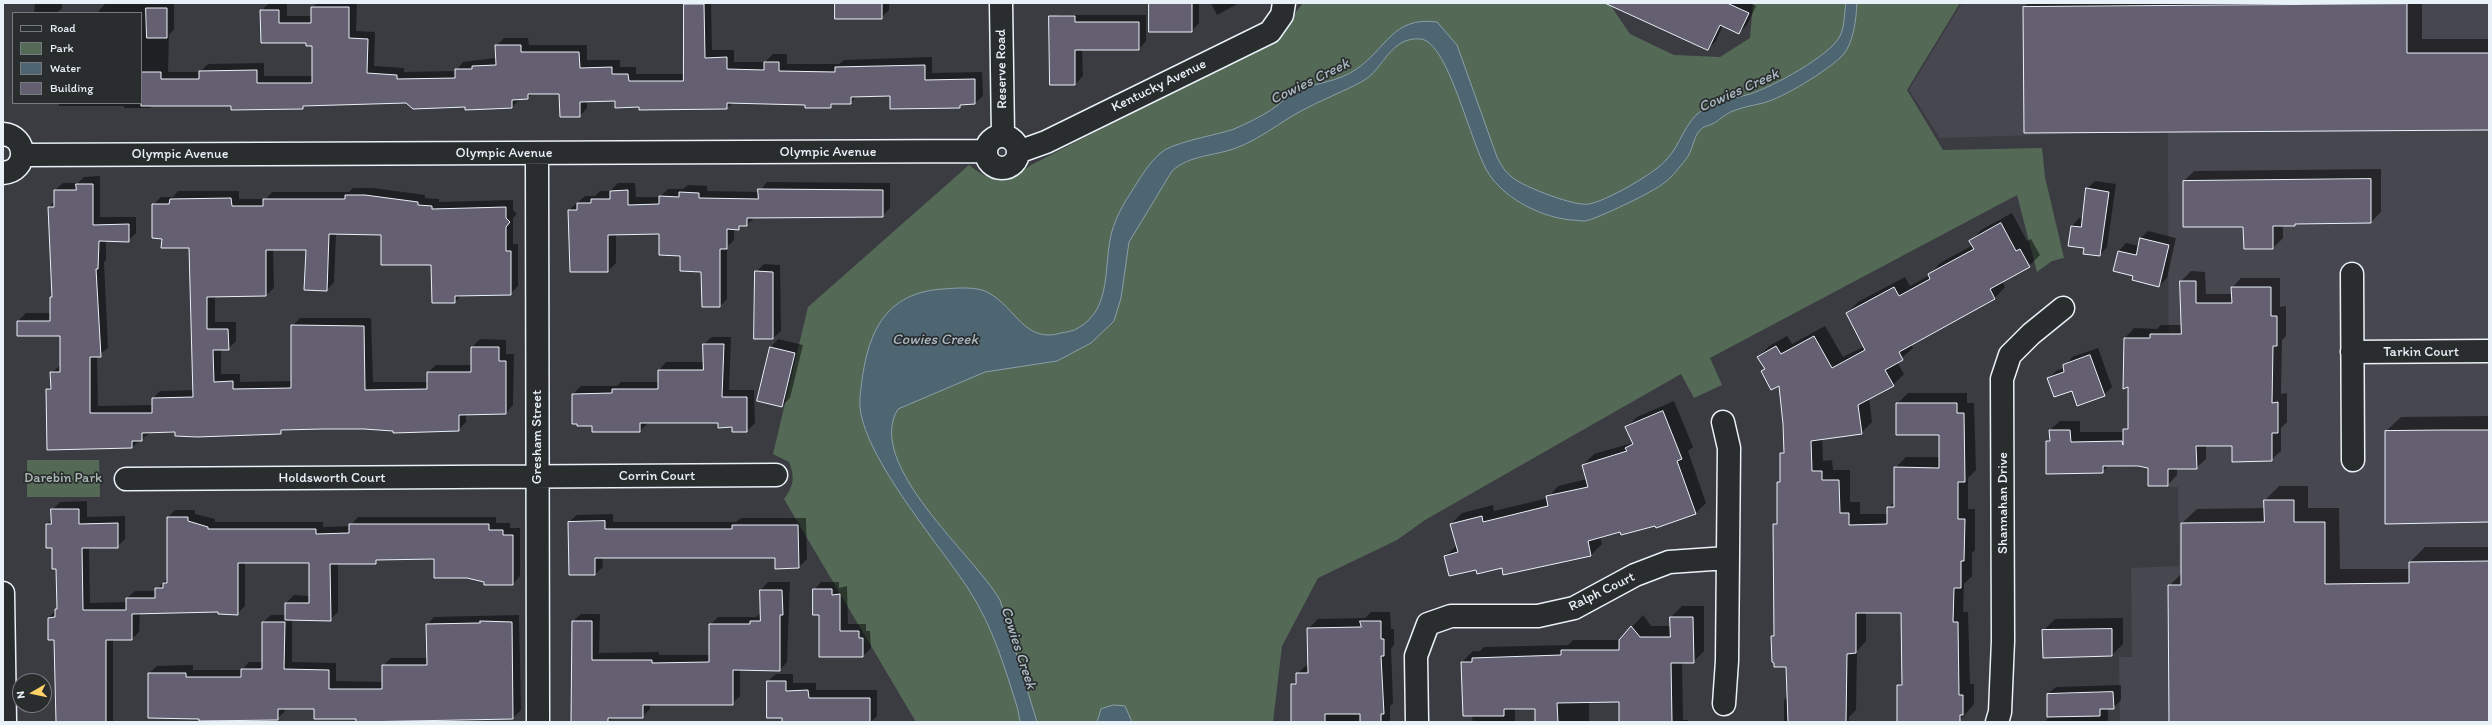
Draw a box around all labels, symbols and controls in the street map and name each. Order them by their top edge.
legend [12,12,142,104]
text: Road [50,21,76,35]
street label: Reserve Road [993,29,1011,109]
text: Park [50,41,74,55]
water label: Cowies Creek [1267,55,1353,109]
street label: Kentucky Avenue [1109,56,1209,116]
text: Water [50,61,81,75]
water label: Cowies Creek [1696,65,1782,117]
text: Building [50,81,93,95]
street label: Olympic Avenue [780,144,876,160]
street label: Olympic Avenue [456,145,552,161]
street label: Olympic Avenue [132,146,228,162]
water label: Cowies Creek [892,331,978,349]
street label: Tarkin Court [2383,344,2459,360]
street label: Gresham Street [529,390,545,484]
street label: Shannahan Drive [1995,452,2011,554]
street label: Corrin Court [619,468,695,484]
park label: Darebin Park [24,470,102,486]
street label: Holdsworth Court [278,470,386,486]
street label: Ralph Court [1566,569,1638,615]
water label: Cowies Creek [996,604,1040,692]
north arrow [12,673,52,713]
text: N [14,690,28,699]

